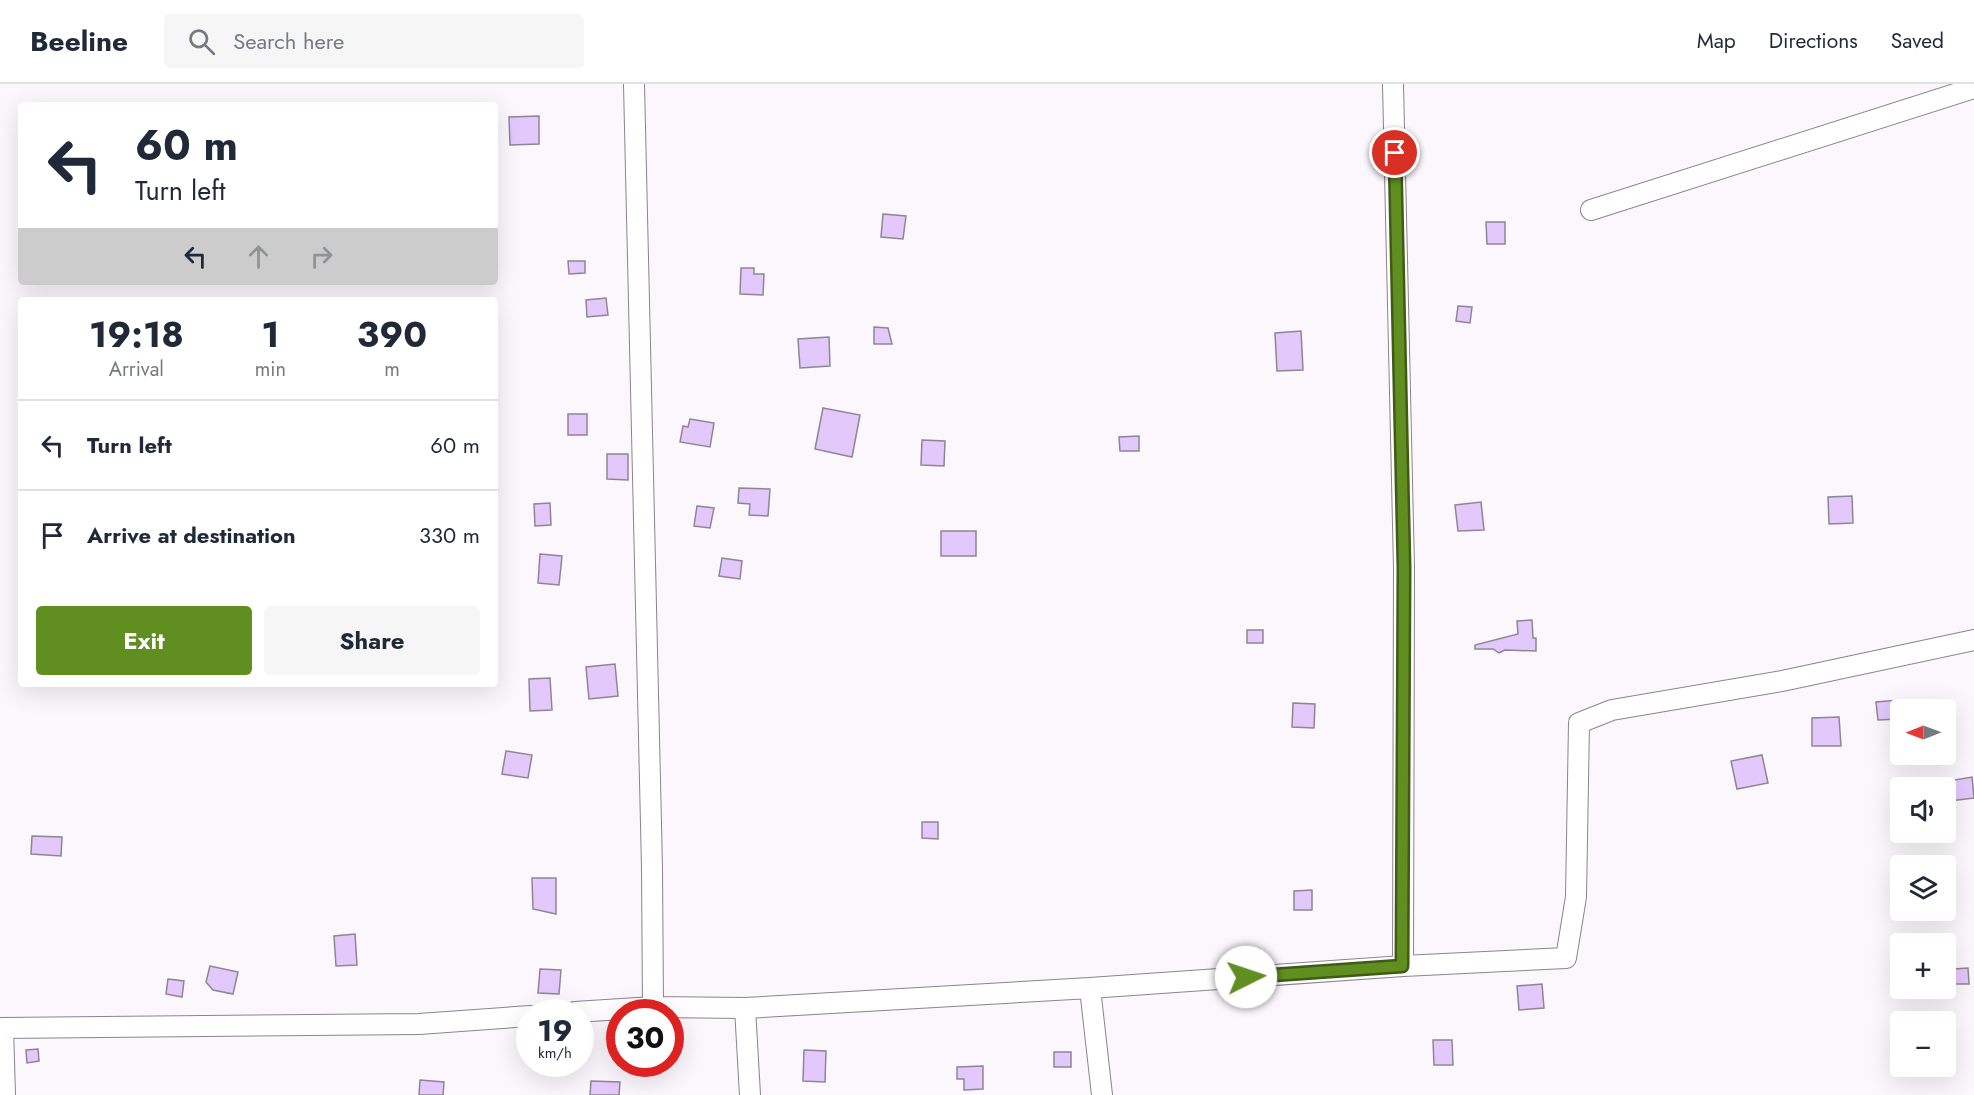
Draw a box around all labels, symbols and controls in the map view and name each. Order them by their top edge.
search box [164,14,584,68]
text: Beeline [30,21,128,62]
icon: search [185,25,218,58]
text: Search here [233,25,344,57]
text: Map [1697,26,1736,56]
text: Directions [1769,26,1858,56]
text: Saved [1891,26,1944,56]
text: 60 m [135,115,238,176]
icon: left [36,126,114,204]
pin [1369,127,1420,178]
icon: arrive [1378,136,1411,169]
text: Turn left [135,171,225,210]
icon: left [179,240,212,273]
icon: ahead [242,240,275,273]
icon: right [305,240,338,273]
text: 19:18 [89,308,184,360]
text: 1 [261,308,279,360]
text: 390 [357,308,427,360]
text: Arrival [109,355,164,384]
text: min [255,355,286,384]
text: m [384,355,400,384]
icon: left [36,429,69,462]
text: Turn left [87,429,172,461]
text: 60 m [430,429,480,461]
icon: arrive [36,519,69,552]
text: Arrive at destination [87,519,296,551]
text: 330 m [419,519,480,551]
button: Exit [36,606,252,675]
button: Share [264,606,480,675]
north arrow [1890,699,1956,765]
map controls [1890,699,1956,1077]
button: sound [1890,777,1956,843]
button: layers [1890,855,1956,921]
button: + [1890,933,1956,999]
position arrow [1214,945,1278,1009]
speed limit sign: 30 [606,999,684,1077]
text: 19 [537,1009,573,1052]
button: − [1890,1011,1956,1077]
text: km/h [538,1042,572,1064]

